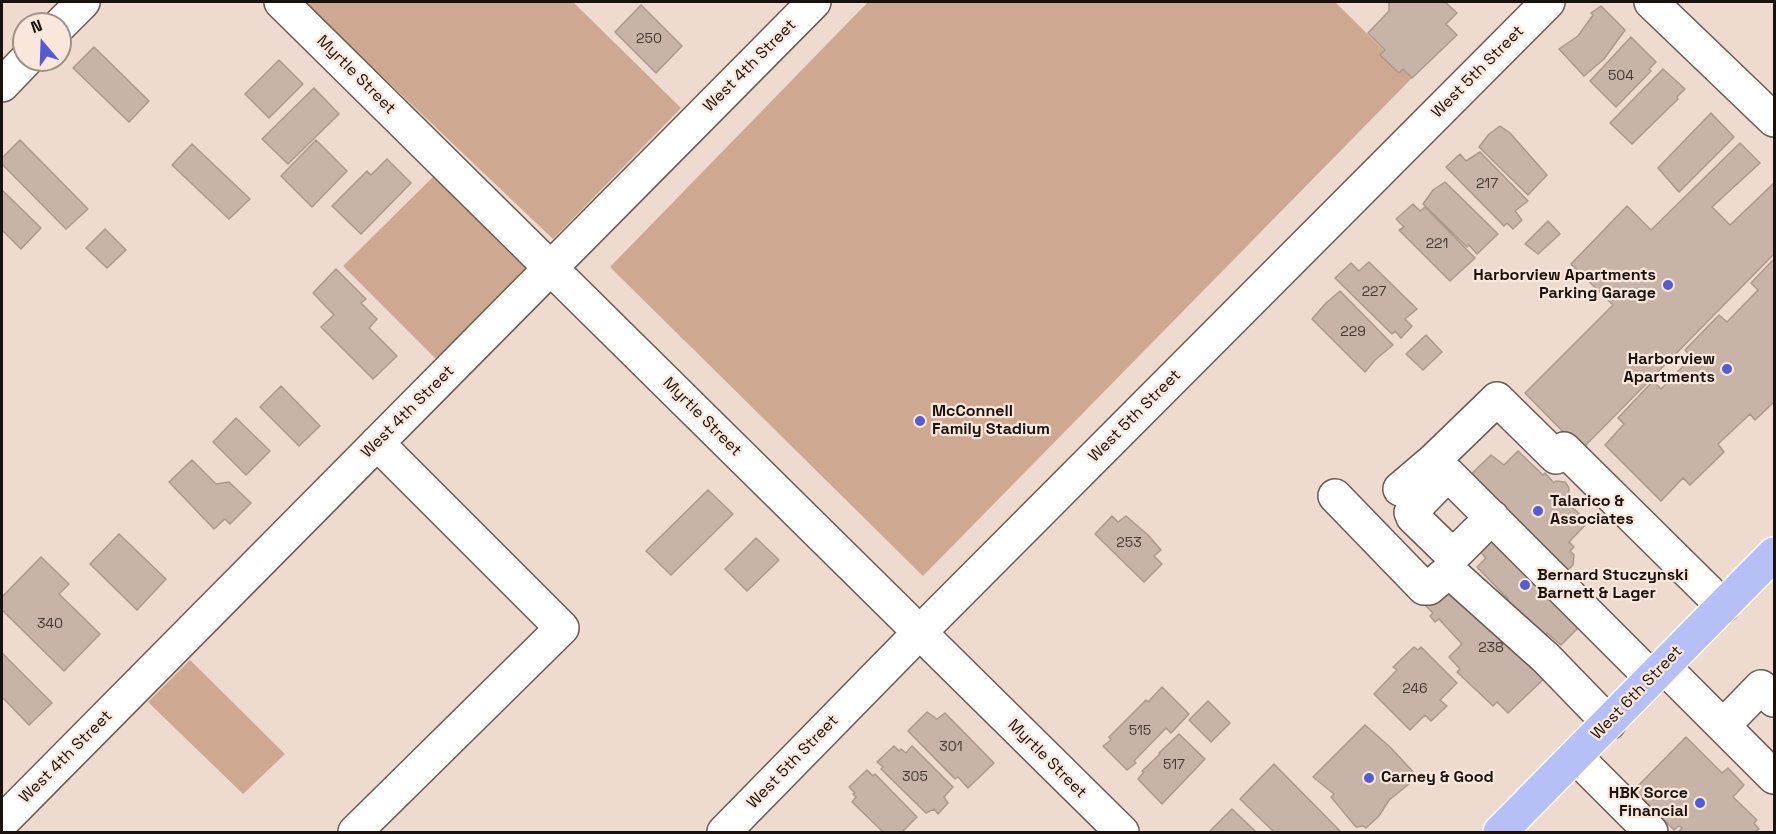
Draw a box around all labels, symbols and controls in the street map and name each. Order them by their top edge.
north arrow [12,12,72,72]
text: N [28,15,45,38]
street label: West 4th Street [700,16,800,116]
street label: West 5th Street [1428,22,1528,122]
house number: 250 [636,31,662,47]
street label: Myrtle Street [313,32,399,118]
house number: 504 [1608,68,1634,84]
house number: 217 [1476,176,1498,192]
house number: 221 [1426,236,1448,252]
place label: Harborview Apartments Parking Garage [1473,266,1656,304]
marker: Harborview Apartments Parking Garage [1661,278,1675,292]
house number: 227 [1362,284,1386,300]
house number: 229 [1340,324,1366,340]
place label: Harborview Apartments [1624,350,1715,388]
street label: West 4th Street [358,362,458,462]
marker: Harborview Apartments [1720,362,1734,376]
street label: West 5th Street [1085,366,1185,466]
street label: Myrtle Street [659,374,745,460]
place label: McConnell Family Stadium [932,402,1050,440]
marker: McConnell Family Stadium [913,414,927,428]
place label: Talarico & Associates [1550,492,1634,530]
marker: Talarico & Associates [1531,504,1545,518]
house number: 253 [1116,535,1142,551]
place label: Bernard Stuczynski Barnett & Lager [1537,566,1688,604]
marker: Bernard Stuczynski Barnett & Lager [1518,578,1532,592]
house number: 340 [37,616,63,632]
house number: 238 [1478,640,1504,656]
street label: West 6th Street [1587,642,1687,744]
house number: 246 [1402,681,1428,697]
street label: West 4th Street [16,707,116,807]
street label: West 5th Street [743,711,843,813]
street label: Myrtle Street [1004,716,1090,802]
house number: 515 [1129,723,1151,739]
house number: 301 [939,739,963,755]
house number: 517 [1163,757,1185,773]
place label: Carney & Good [1381,768,1494,788]
house number: 305 [902,769,928,785]
marker: Carney & Good [1362,771,1376,785]
place label: HBK Sorce Financial [1609,784,1688,822]
marker: HBK Sorce Financial [1693,796,1707,810]

